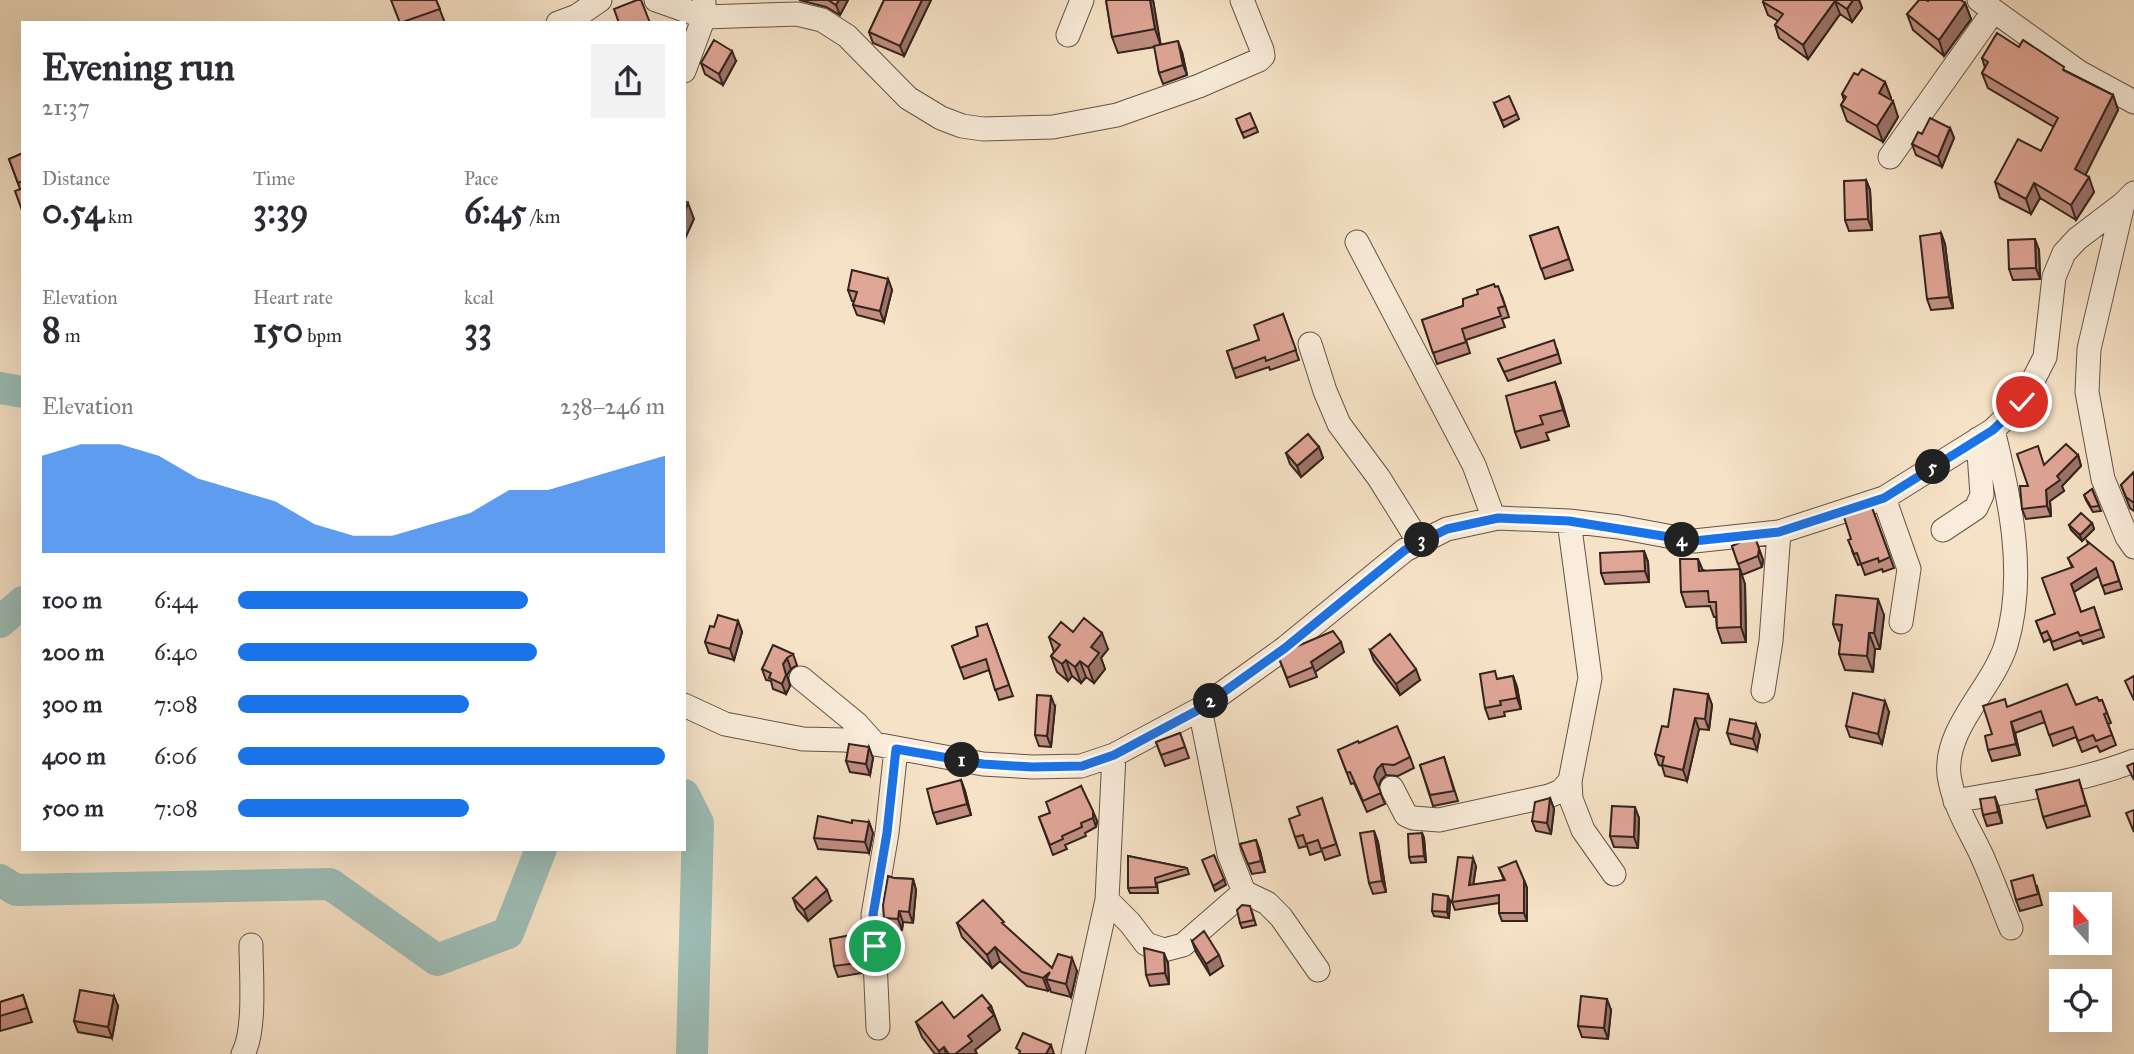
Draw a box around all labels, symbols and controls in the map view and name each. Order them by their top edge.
text: Evening run [42,44,235,90]
button: share [591,44,665,118]
text: 21:37 [42,93,90,121]
text: Distance [42,167,110,190]
text: Time [253,167,295,190]
text: Pace [464,167,498,190]
text: 0.54 [42,190,104,233]
text: 3:39 [253,190,309,233]
text: 6:45 [464,190,527,233]
text: km [104,205,133,228]
text: /km [527,205,561,228]
text: Elevation [42,286,117,309]
text: Heart rate [253,286,333,309]
text: kcal [464,286,494,309]
text: 8 [42,309,61,352]
text: 150 [253,309,303,352]
text: 33 [464,309,492,352]
text: m [61,324,81,347]
text: bpm [303,324,342,347]
pin [1992,372,2052,432]
icon: check [2003,383,2041,421]
text: Elevation [42,392,133,420]
text: 238–246 m [560,392,665,420]
pin: 5 [1916,449,1951,484]
text: 5 [1928,455,1937,478]
pin: 3 [1404,522,1440,558]
pin: 4 [1664,522,1700,558]
text: 3 [1418,528,1425,551]
text: 4 [1676,528,1687,551]
text: 100 m [42,586,102,614]
text: 6:44 [154,586,197,614]
text: 200 m [42,638,104,666]
text: 6:40 [154,638,198,666]
pin: 2 [1194,684,1228,718]
text: 2 [1206,689,1215,712]
text: 300 m [42,690,102,718]
text: 7:08 [154,690,198,718]
text: 400 m [42,742,106,770]
text: 6:06 [154,742,197,770]
pin: 1 [944,742,979,778]
text: 1 [958,748,965,771]
text: 500 m [42,794,104,822]
text: 7:08 [154,794,198,822]
north arrow [2049,892,2112,956]
map controls [2049,892,2112,1032]
pin [845,916,905,976]
icon: arrive [856,927,894,965]
button: locate [2049,969,2112,1032]

